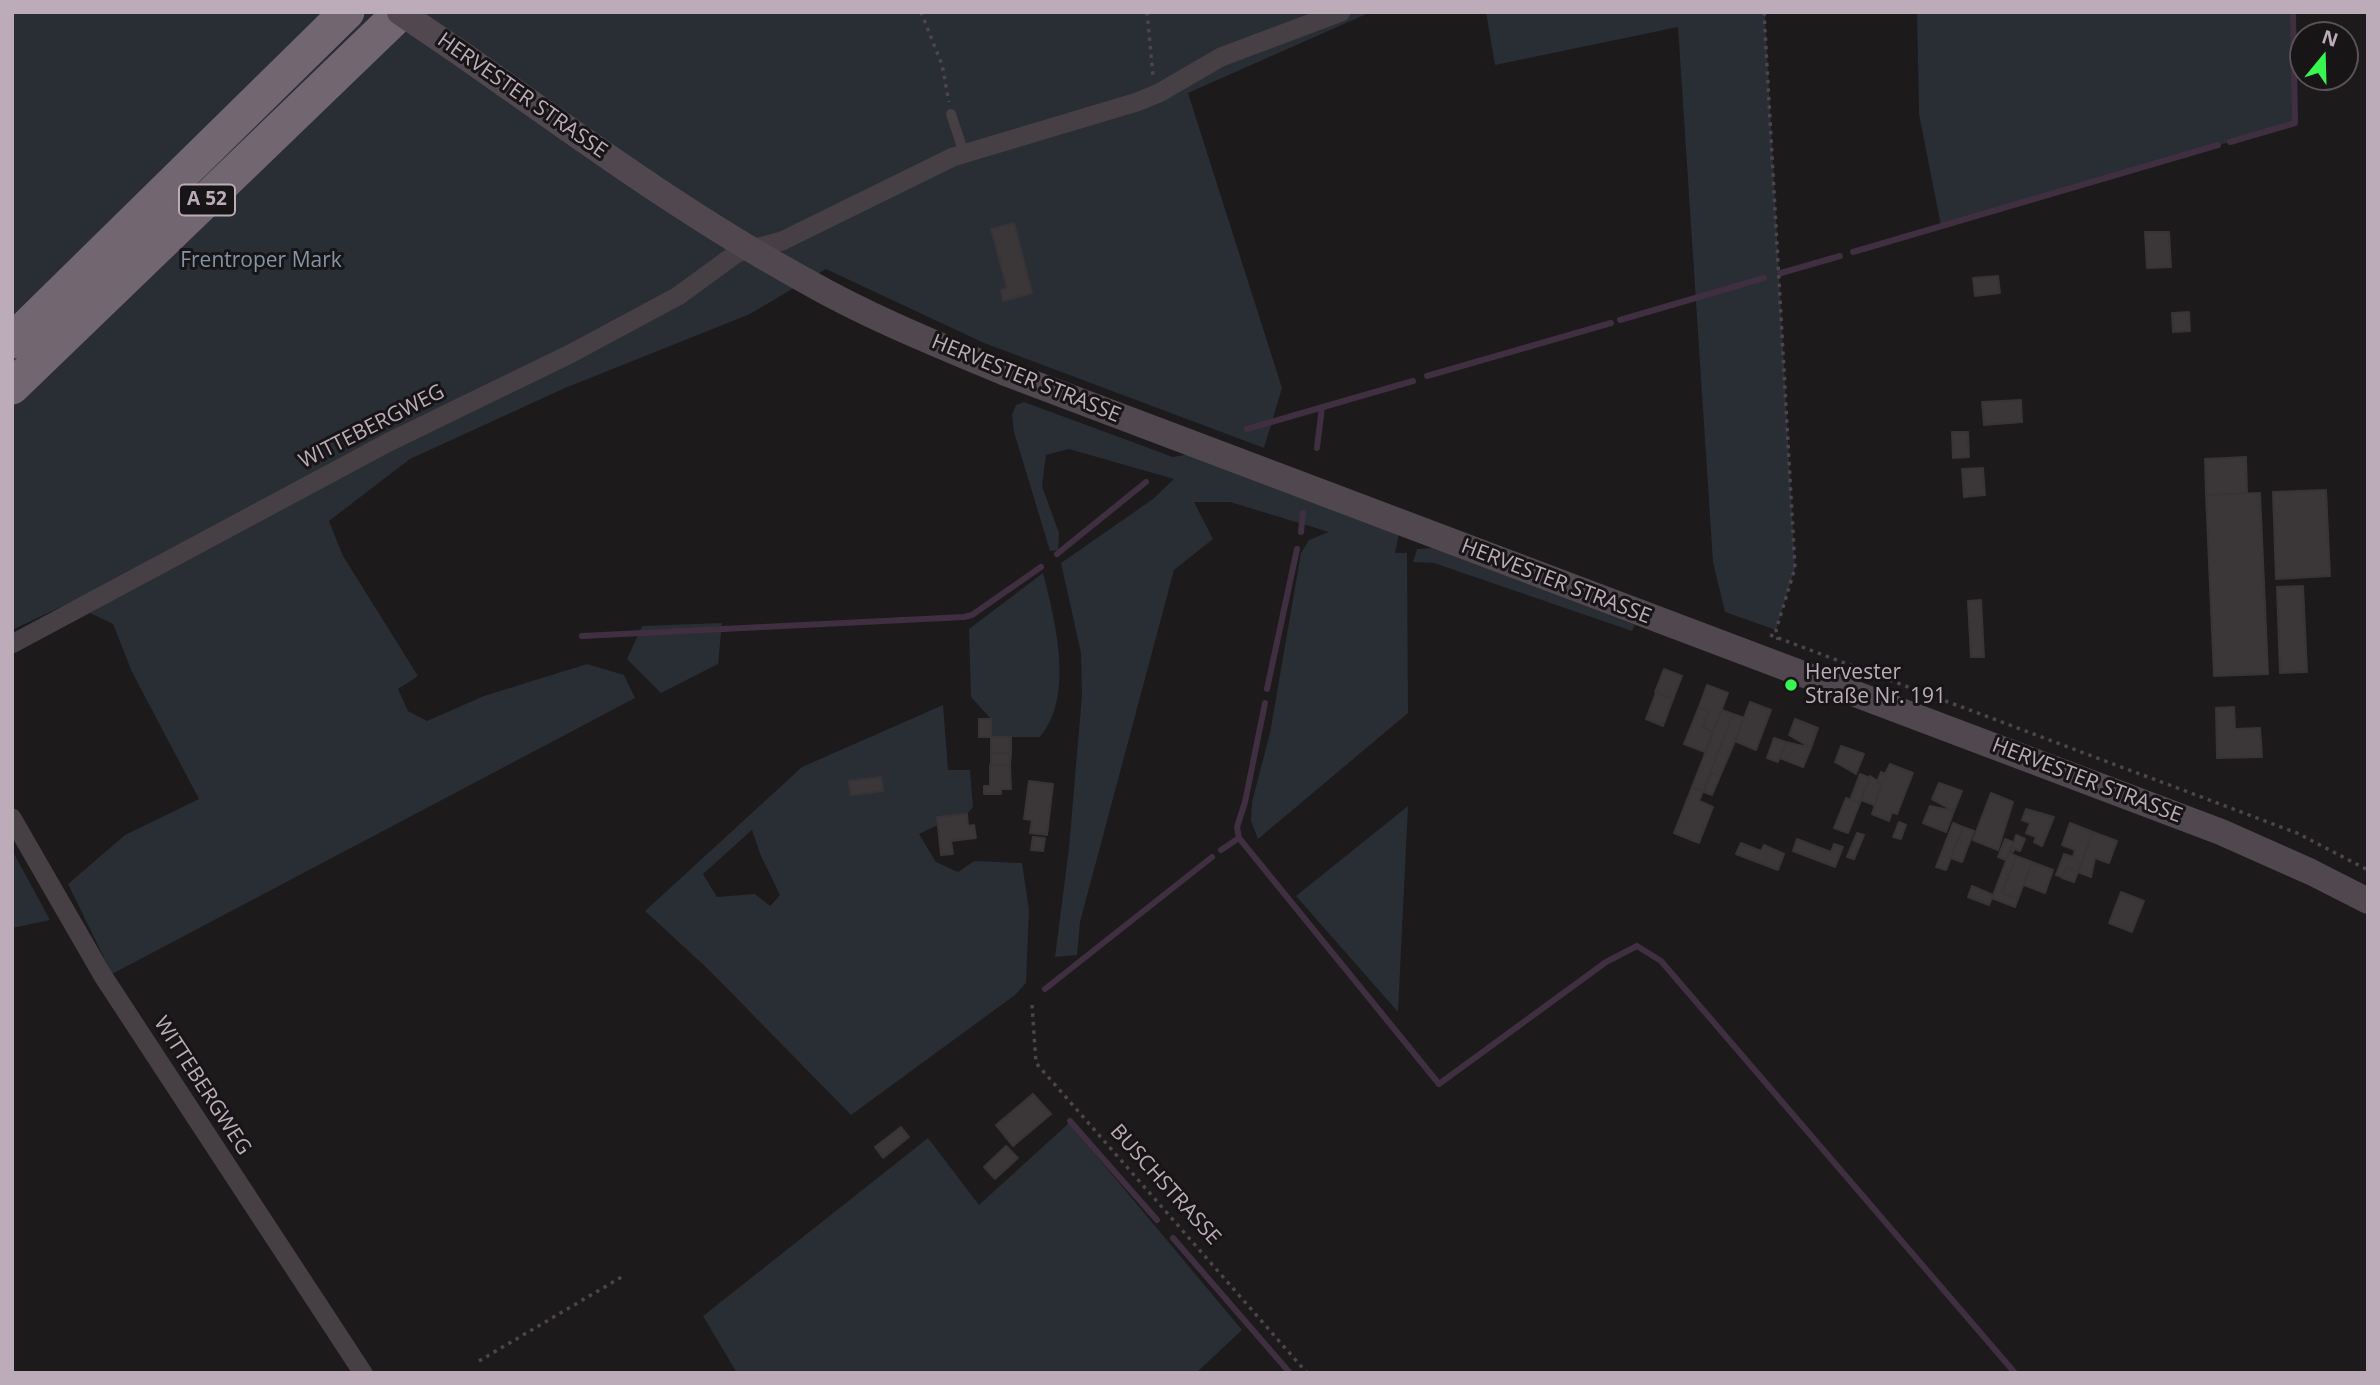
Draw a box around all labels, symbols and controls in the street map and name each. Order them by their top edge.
north arrow [2289,21,2359,91]
text: N [2319,23,2342,53]
street label: HERVESTER STRASSE [432,28,612,164]
road number: A 52 [179,184,235,216]
park label: Frentroper Mark [180,248,342,274]
street label: HERVESTER STRASSE [928,330,1124,428]
street label: WITTEBERGWEG [295,379,449,475]
street label: HERVESTER STRASSE [1457,534,1655,630]
place label: Hervester Straße Nr. 191 [1805,660,1946,710]
marker: Hervester Straße Nr. 191 [1783,677,1799,693]
street label: HERVESTER STRASSE [1988,733,2186,829]
street label: WITTEBERGWEG [148,1012,256,1160]
street label: BUSCHSTRASSE [1104,1120,1226,1250]

